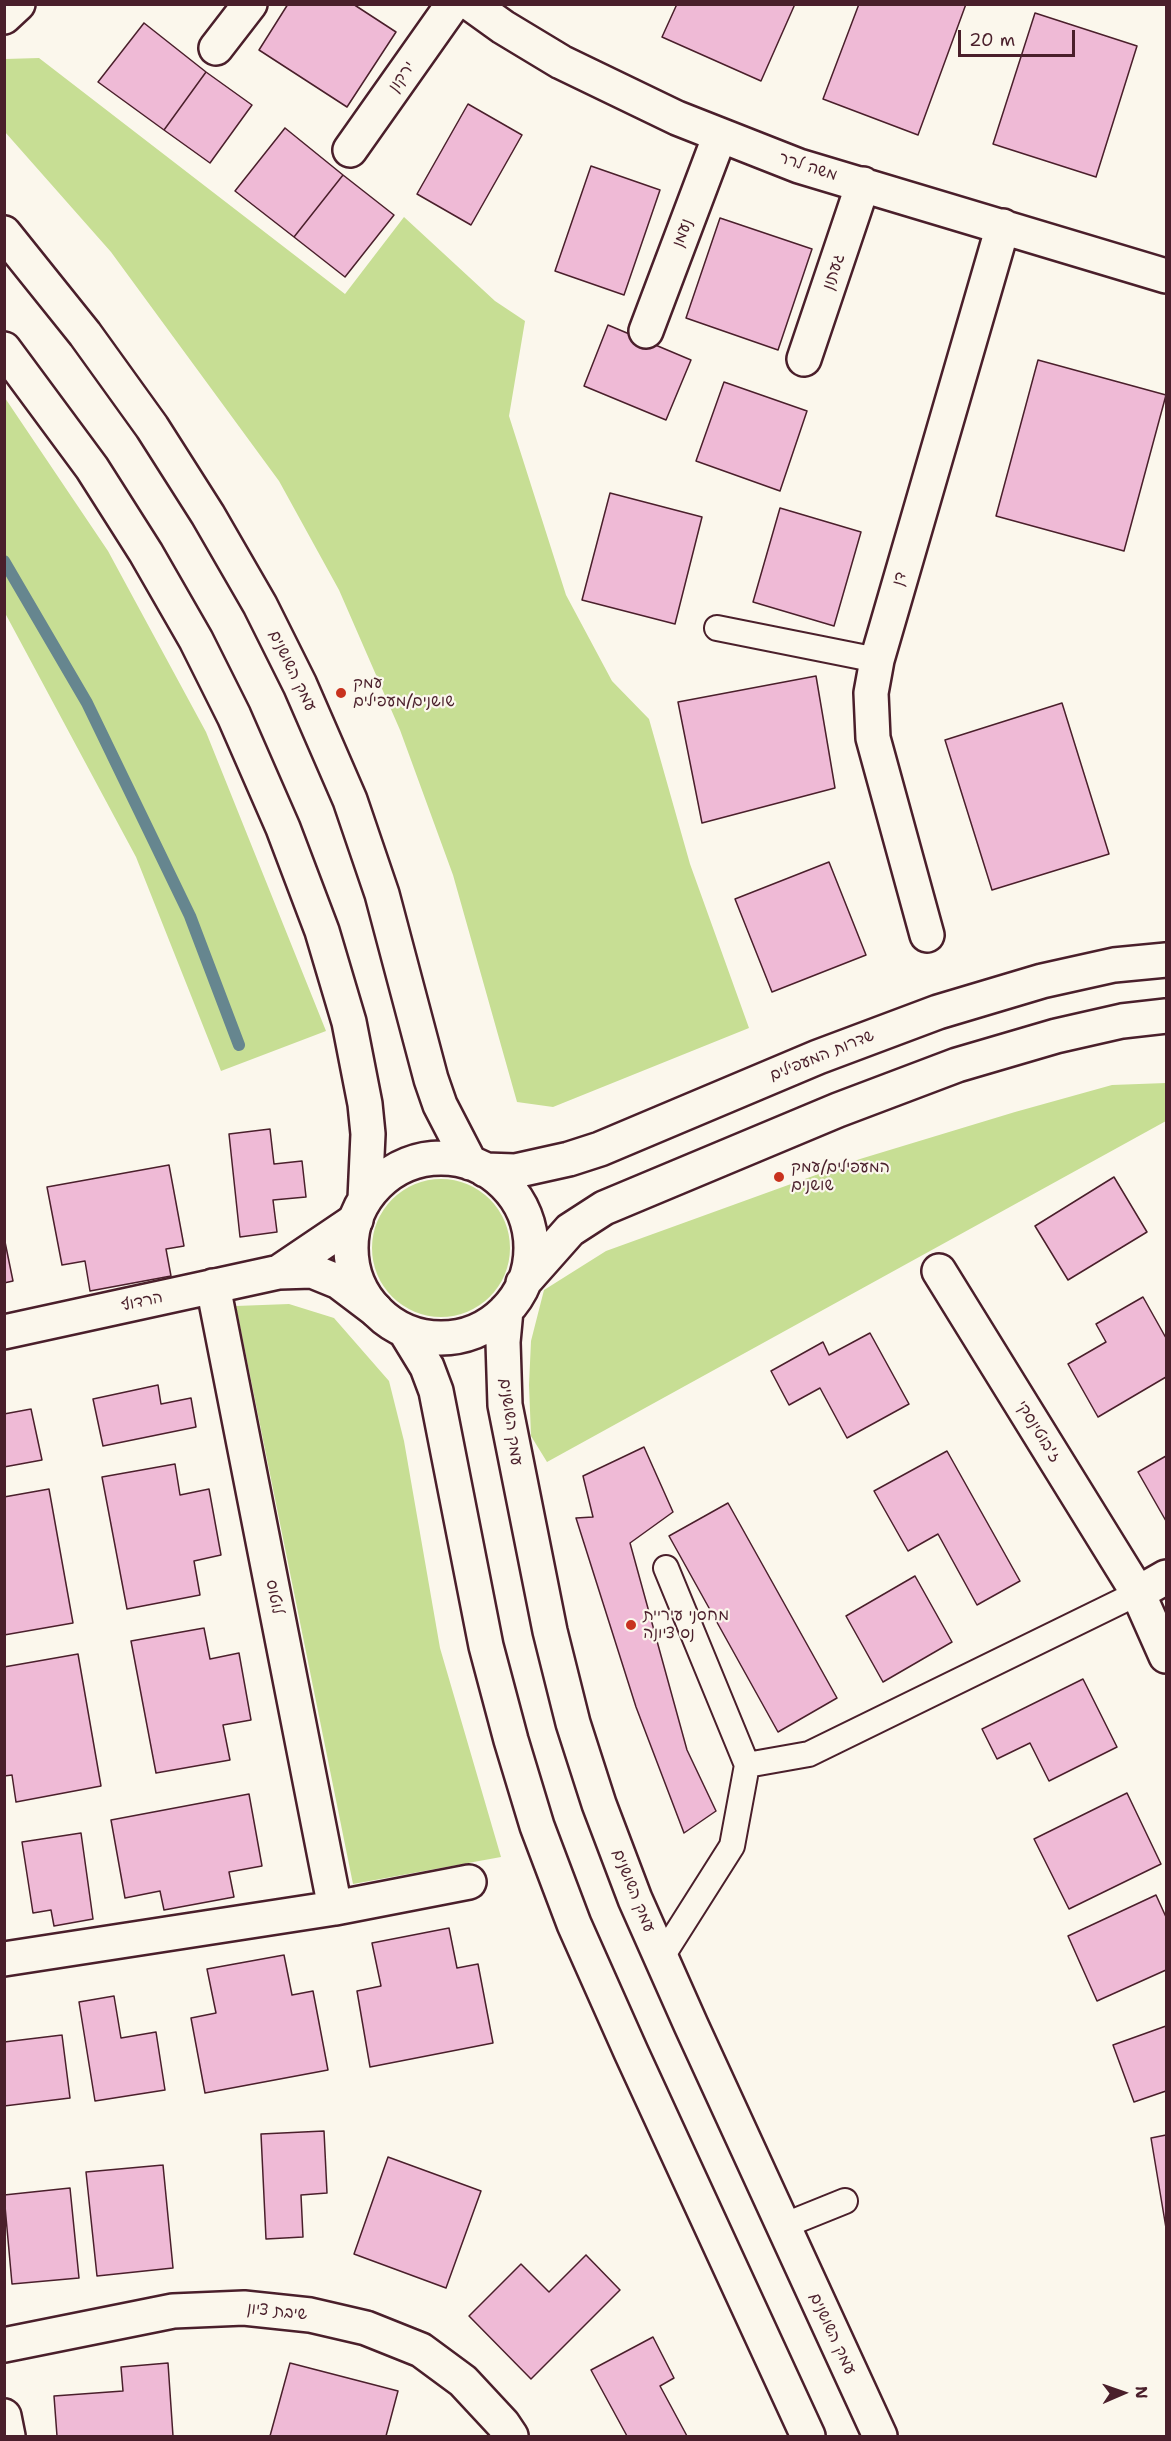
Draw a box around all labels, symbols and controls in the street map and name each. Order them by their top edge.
scale bar [961,18,1078,56]
text: 20 m [969,28,1015,52]
street label: ירקון [385,58,419,96]
street label: משה לרר [776,149,840,185]
street label: נעמן [669,216,697,250]
street label: געתון [819,251,849,293]
street label: דן [889,570,911,588]
street label: עמק השושנים [264,627,320,715]
place label: עמק שושנים/מעפילים [353,674,455,712]
marker: עמק שושנים/מעפילים [334,686,348,700]
street label: שדרות המעפילים [767,1026,877,1086]
place label: המעפילים/עמק שושנים [791,1158,890,1196]
marker: המעפילים/עמק שושנים [772,1170,786,1184]
street label: הרדוף [119,1288,165,1316]
street label: עמק השושנים [494,1377,526,1467]
street label: ז'בוטינסקי [1011,1397,1065,1467]
street label: לוטוס [261,1578,287,1616]
place label: מחסני עיריית נס ציונה [643,1606,729,1644]
marker: מחסני עיריית נס ציונה [624,1618,638,1632]
street label: עמק השושנים [608,1847,658,1935]
street label: עמק השושנים [805,2290,859,2378]
street label: שיבת ציון [246,2299,308,2325]
north arrow [1093,2363,1153,2423]
text: N [1131,2386,1152,2399]

